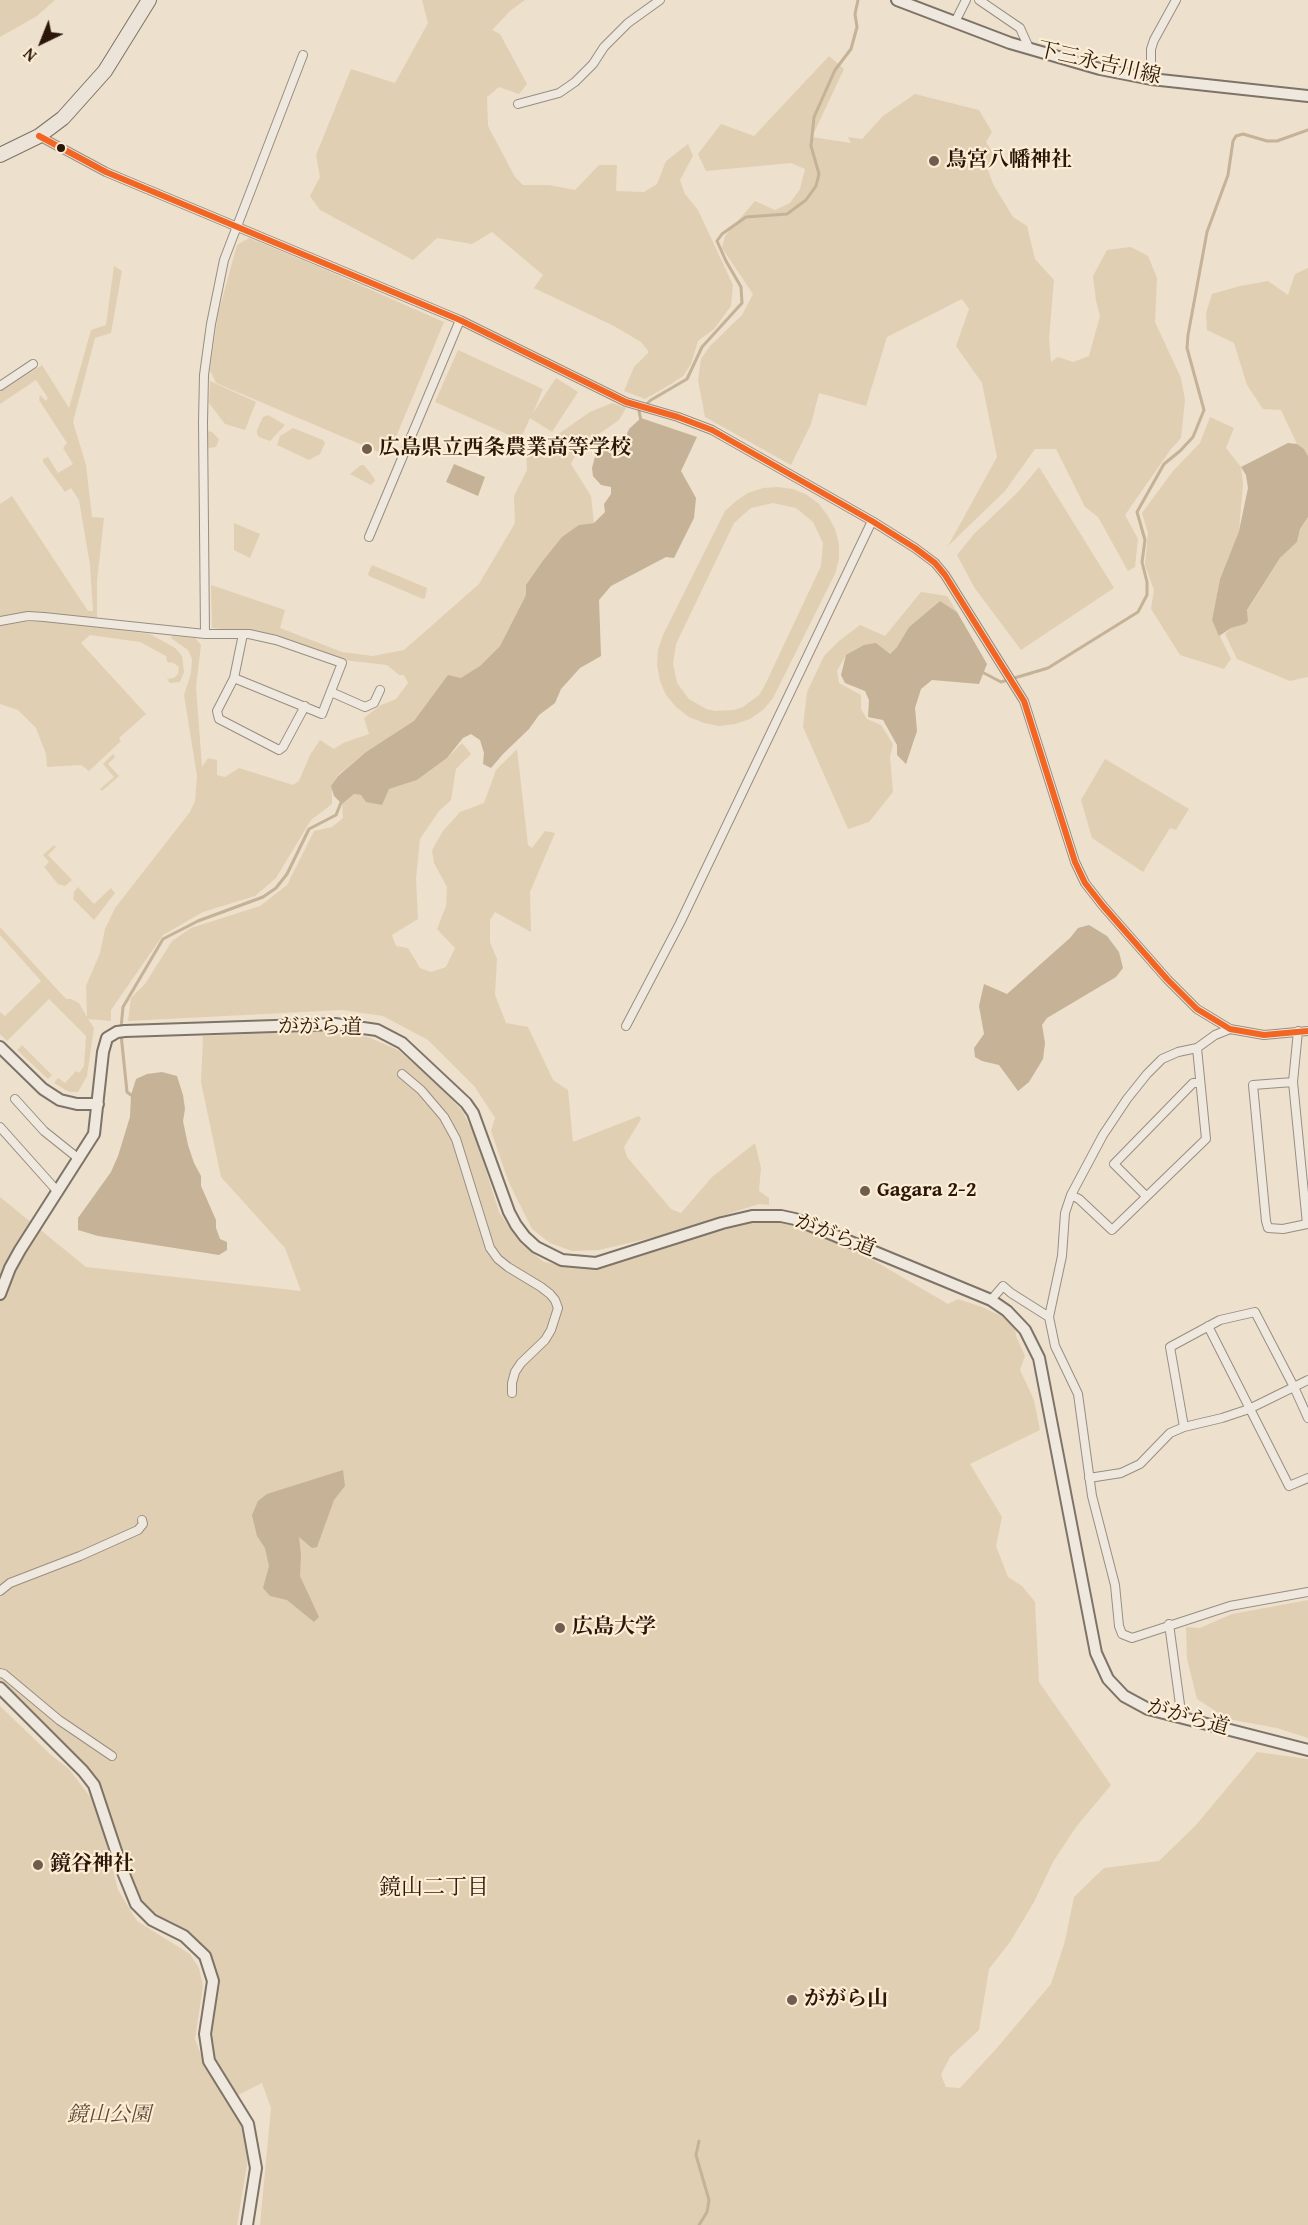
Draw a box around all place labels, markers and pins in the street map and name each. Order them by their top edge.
unlabelled marker [55,142,67,154]
place label: 鳥宮八幡神社 [946,148,1072,174]
marker: 鳥宮八幡神社 [927,154,941,168]
place label: 広島県立西条農業高等学校 [379,436,631,462]
marker: 広島県立西条農業高等学校 [360,442,374,456]
place label: Gagara 2-2 [877,1178,977,1204]
marker: Gagara 2-2 [858,1184,872,1198]
place label: 広島大学 [572,1615,656,1641]
marker: 広島大学 [553,1621,567,1635]
place label: 鏡谷神社 [50,1852,134,1878]
marker: 鏡谷神社 [31,1858,45,1872]
place label: ががら山 [804,1987,888,2013]
marker: ががら山 [785,1993,799,2007]

